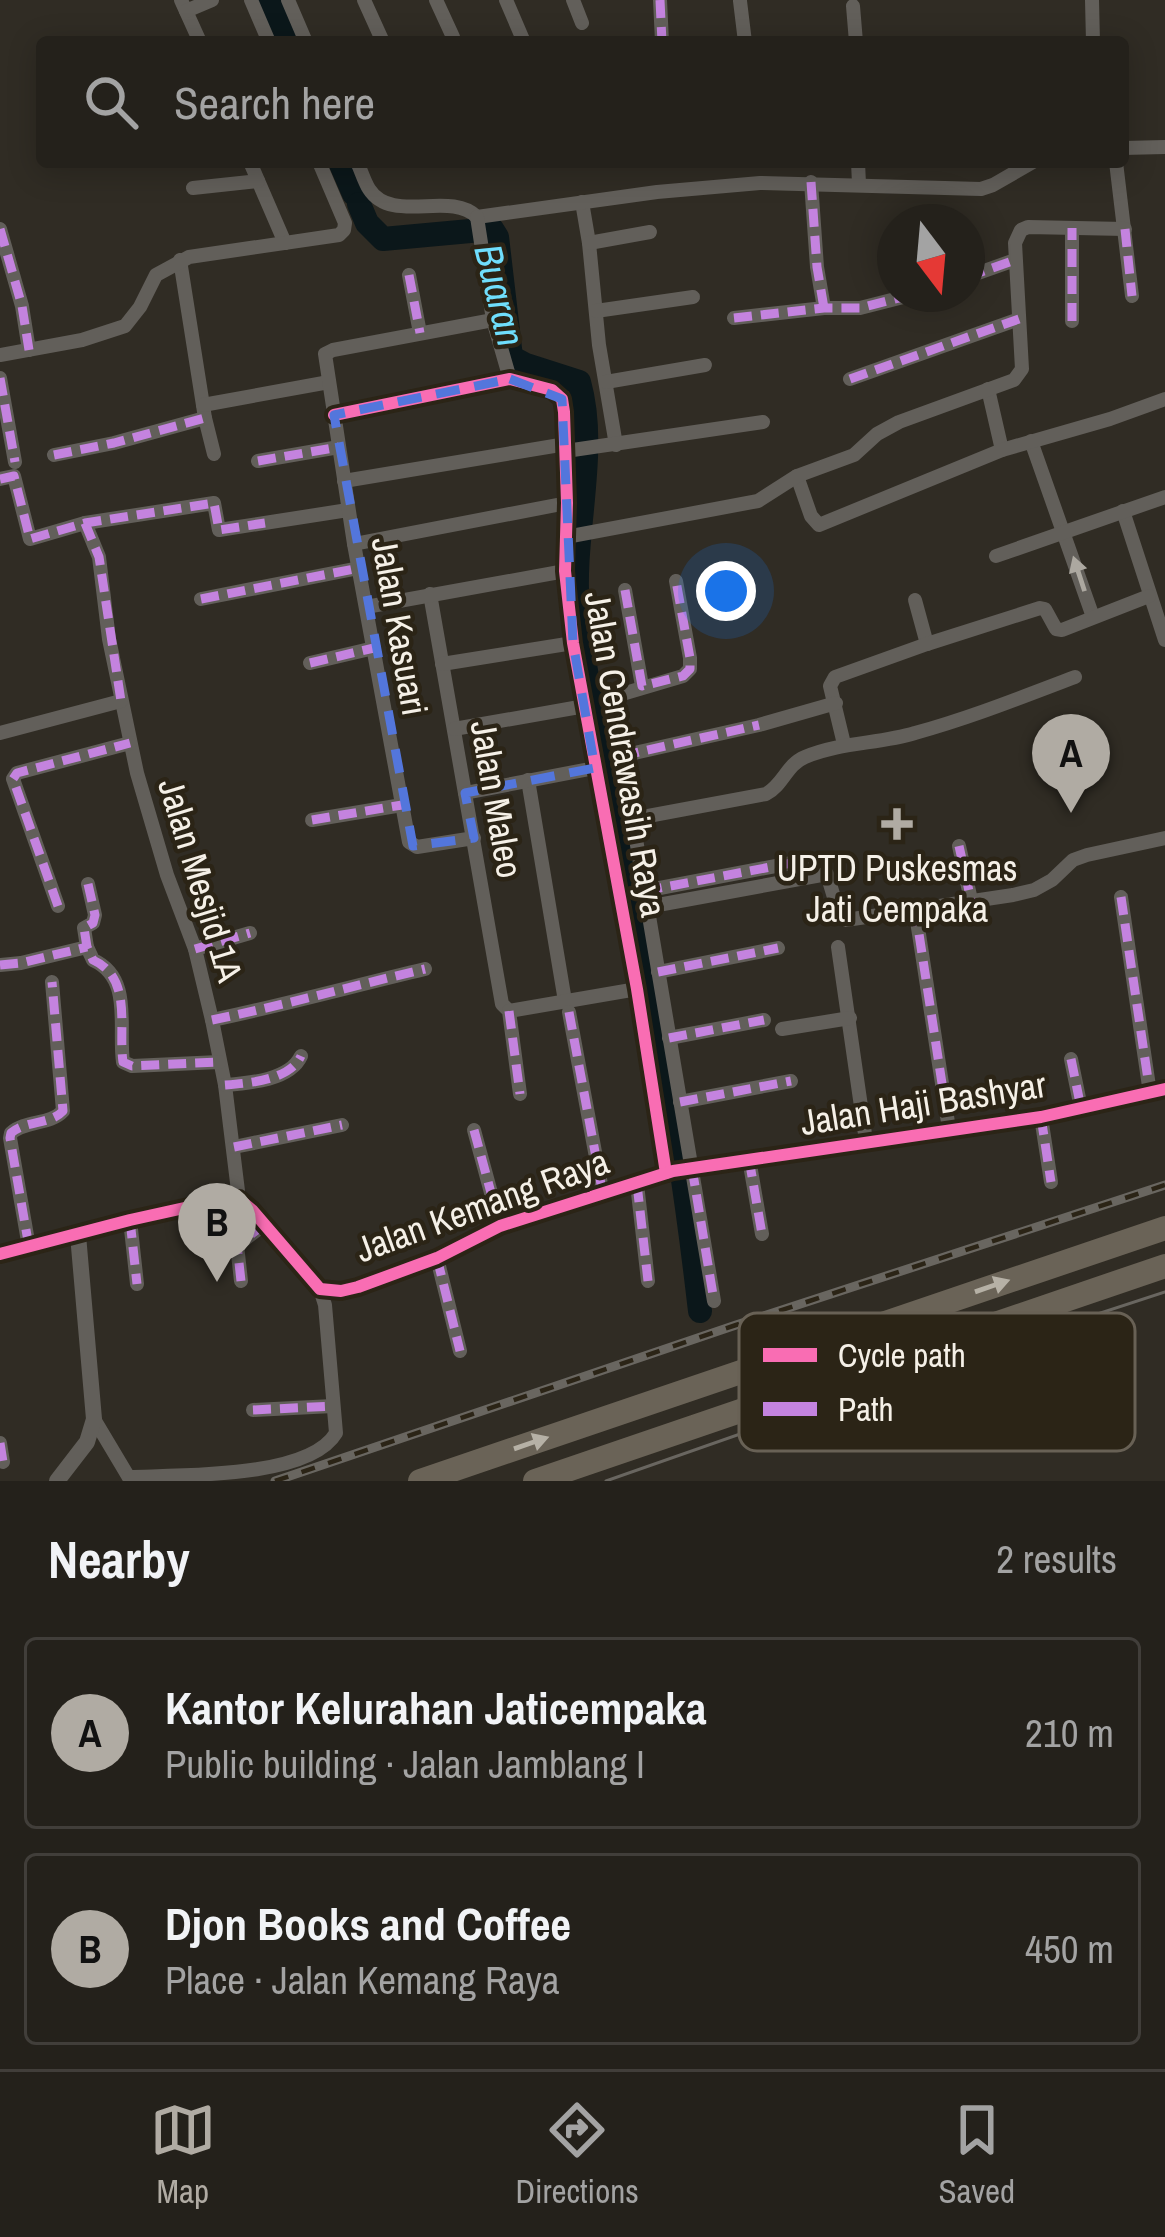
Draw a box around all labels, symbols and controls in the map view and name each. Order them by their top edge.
search box [36,36,1129,168]
icon: search [78,69,144,135]
text: Search here [174,72,375,133]
north arrow [877,204,985,312]
water label: Buaran [462,239,538,351]
street label: Jalan Kasuari [361,533,439,719]
one-way arrow [1069,555,1088,592]
your location [696,561,756,621]
street label: Jalan Cendrawasih Raya [574,587,678,921]
pin: A [1032,714,1110,813]
street label: Jalan Maleo [460,716,534,882]
street label: Jalan Mesjid 1A [147,773,255,988]
marker: UPTD Puskesmas Jati Cempaka [881,808,913,840]
place label: UPTD Puskesmas Jati Cempaka [776,844,1018,933]
street label: Jalan Haji Bashyar [797,1060,1049,1146]
street label: Jalan Kemang Raya [349,1137,615,1273]
pin: B [178,1183,256,1282]
one-way arrow [974,1276,1011,1295]
legend [739,1313,1135,1451]
text: Cycle path [838,1333,966,1377]
text: Path [838,1387,894,1431]
one-way arrow [513,1433,550,1452]
text: Nearby [48,1525,190,1594]
text: 2 results [996,1533,1117,1585]
text: Kantor Kelurahan Jaticempaka [165,1677,706,1738]
text: A [78,1707,102,1759]
text: 210 m [1025,1707,1114,1759]
text: Public building · Jalan Jamblang I [165,1738,645,1790]
text: Djon Books and Coffee [165,1893,571,1954]
text: B [78,1923,102,1975]
text: 450 m [1025,1923,1114,1975]
text: Place · Jalan Kemang Raya [165,1954,560,2006]
tab: Map [150,2097,216,2213]
tab: Directions [515,2097,639,2213]
tab: Saved [938,2097,1015,2213]

